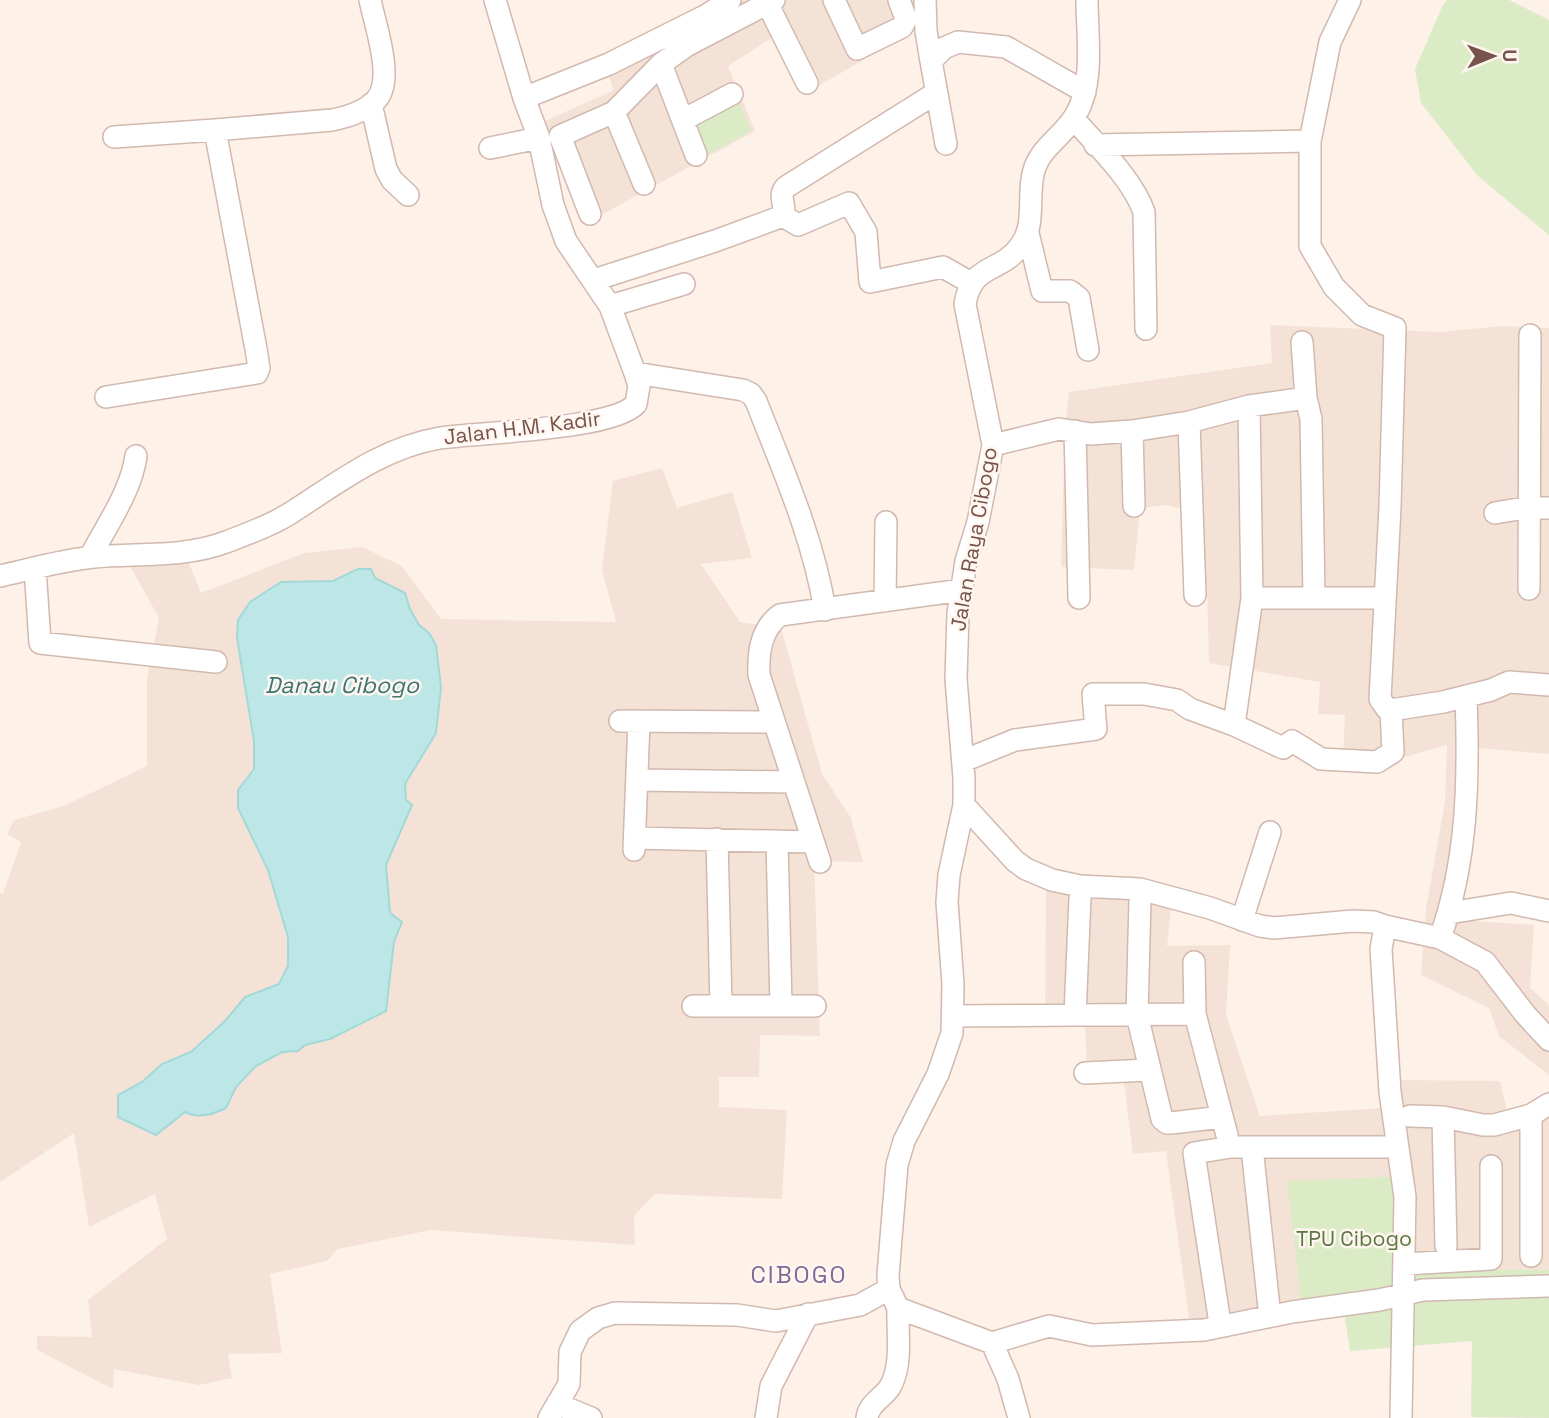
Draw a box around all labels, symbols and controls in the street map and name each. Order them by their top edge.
north arrow [1458,21,1528,91]
text: U [1497,49,1522,62]
street label: Jalan H.M. Kadir [442,404,602,451]
street label: Jalan Raya Cibogo [944,445,1003,633]
water label: Danau Cibogo [265,670,420,700]
park label: TPU Cibogo [1296,1225,1412,1252]
district label: CIBOGO [750,1259,848,1290]

